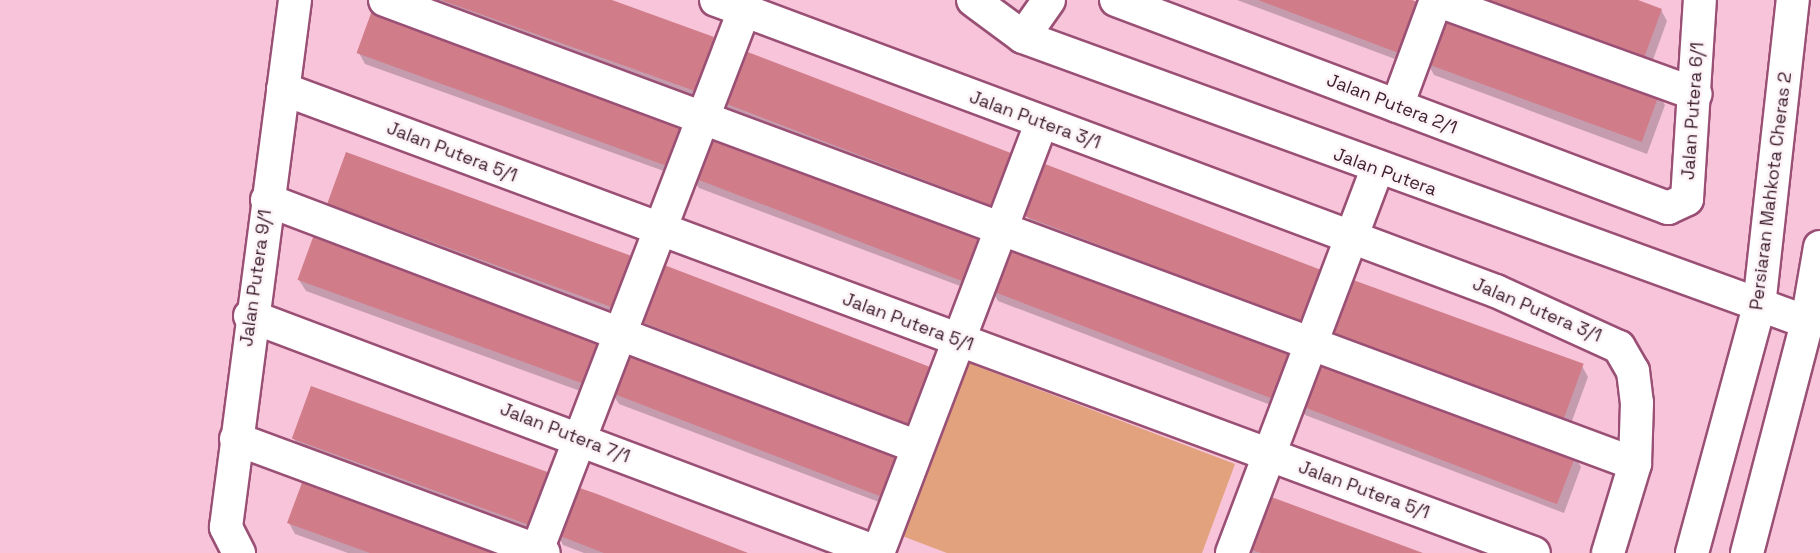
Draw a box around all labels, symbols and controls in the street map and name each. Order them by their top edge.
street label: Jalan Putera 6/1 [1677,41,1709,181]
street label: Jalan Putera 2/1 [1324,69,1460,139]
street label: Persiaran Mahkota Cheras 2 [1746,71,1796,311]
street label: Jalan Putera 3/1 [966,86,1104,154]
street label: Jalan Putera 5/1 [384,117,520,187]
street label: Jalan Putera [1330,143,1440,201]
street label: Jalan Putera 9/1 [236,208,276,348]
street label: Jalan Putera 3/1 [1469,273,1605,347]
street label: Jalan Putera 5/1 [840,288,976,356]
street label: Jalan Putera 7/1 [497,398,633,468]
street label: Jalan Putera 5/1 [1296,456,1432,524]

